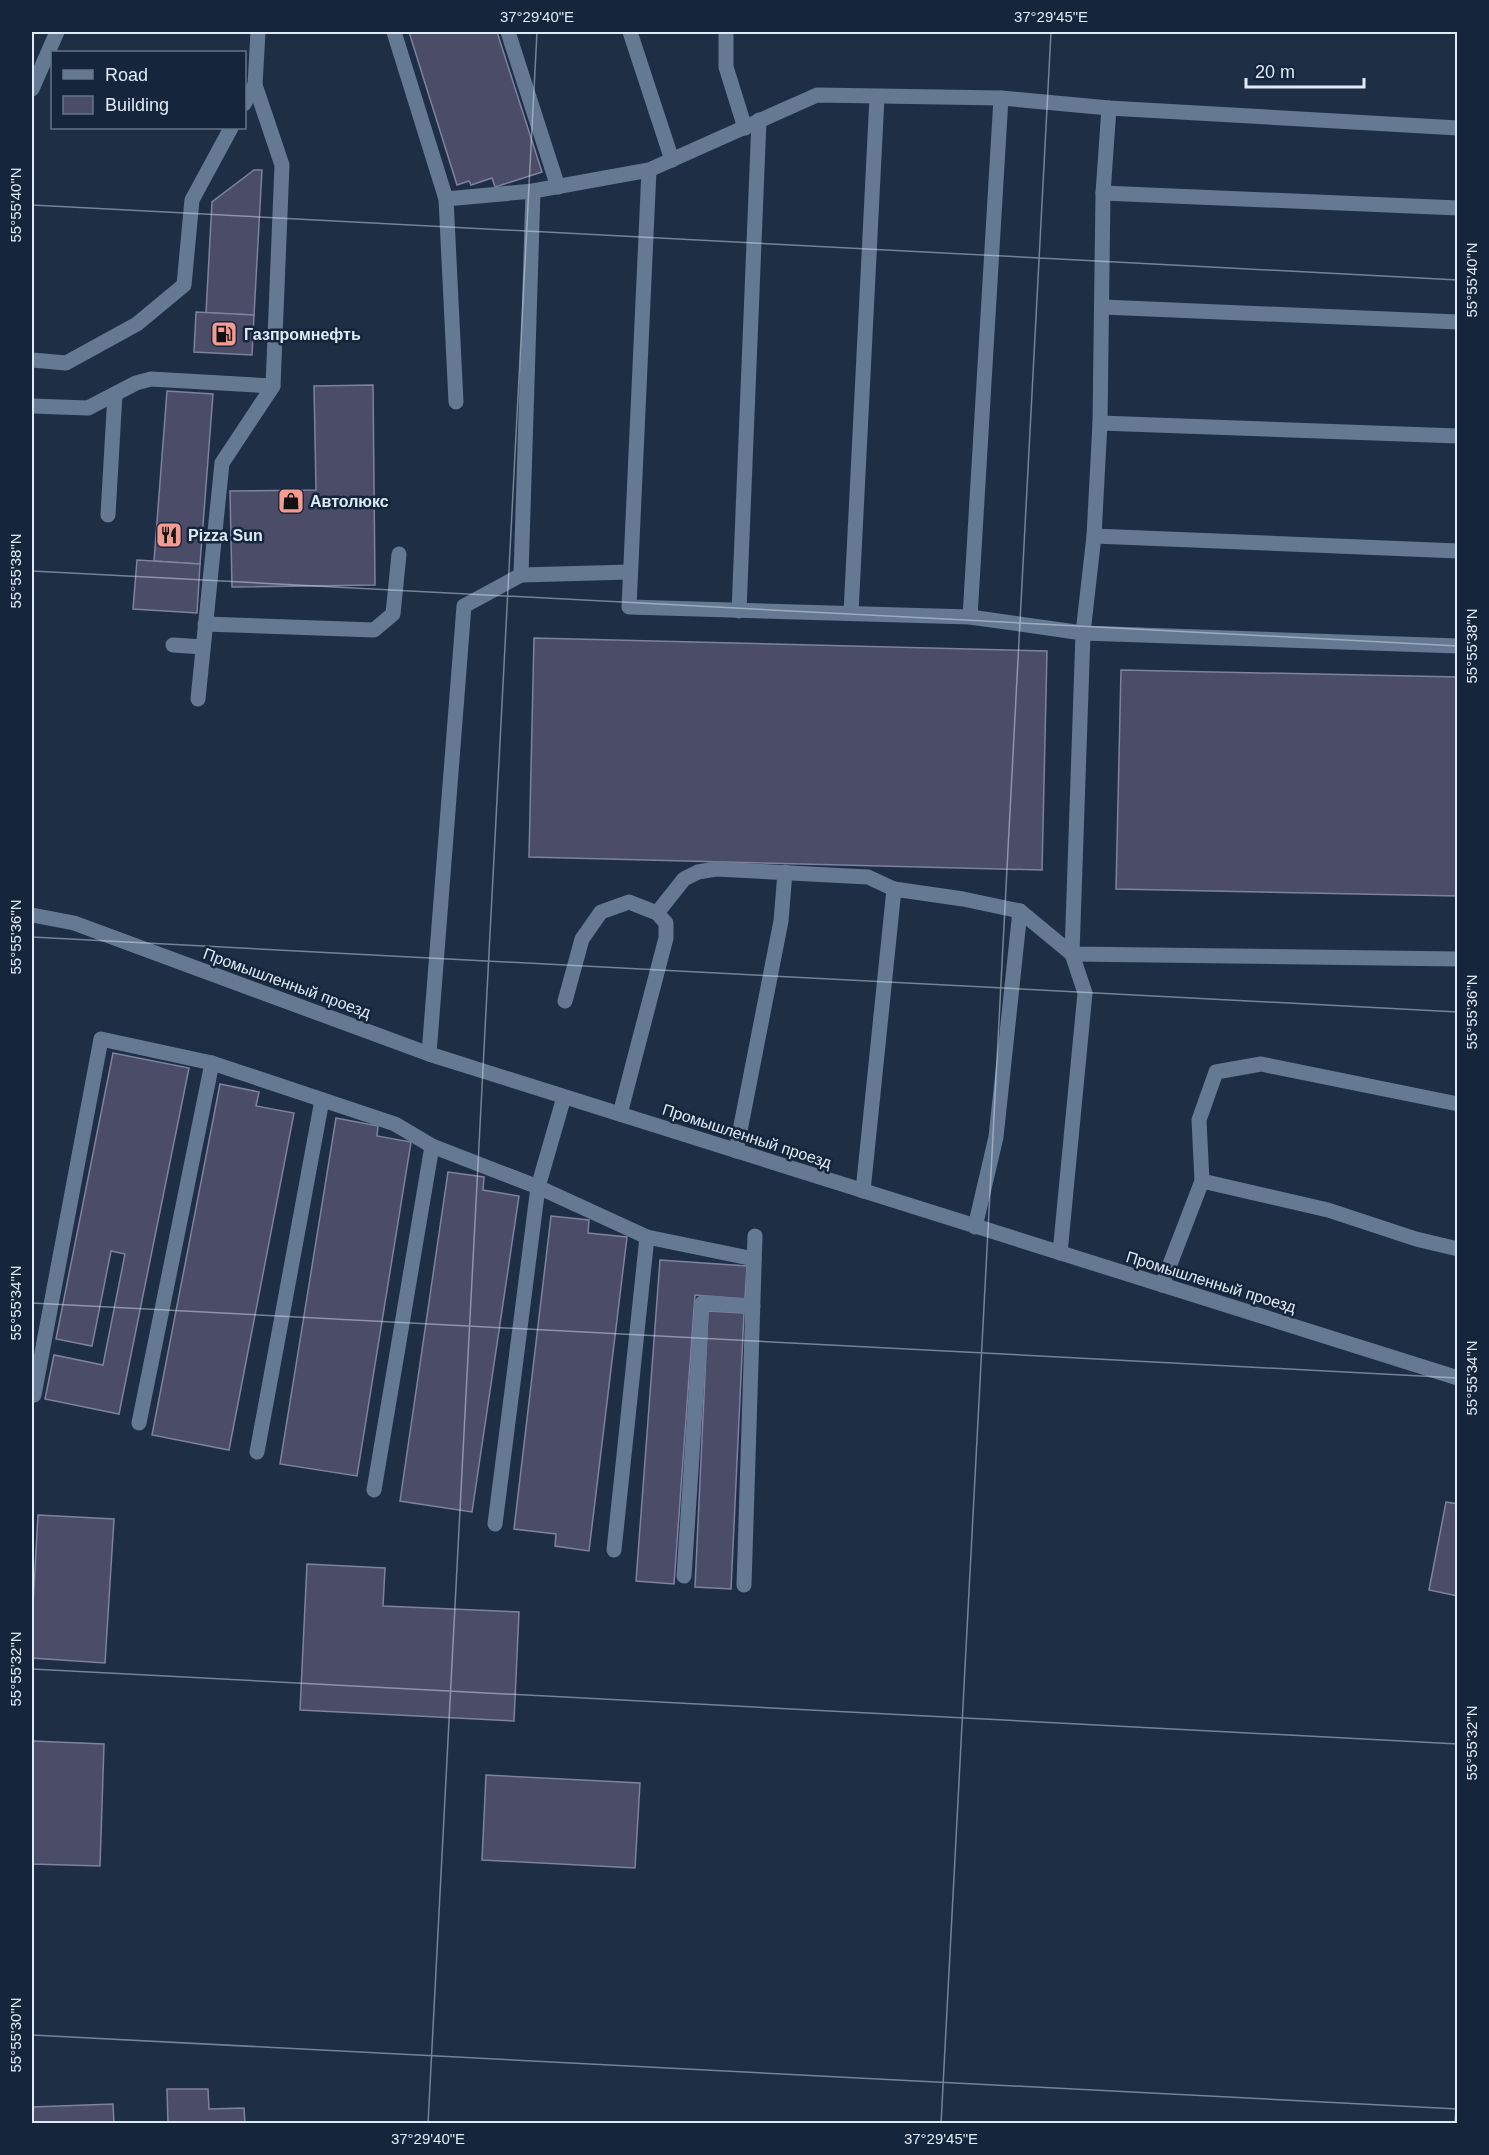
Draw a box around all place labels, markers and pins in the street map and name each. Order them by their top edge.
fuel station icon: Газпромнефть [209,319,239,349]
place label: Газпромнефть [244,326,361,343]
shop icon: Автолюкс [276,486,306,516]
place label: Автолюкс [310,493,389,510]
restaurant icon: Pizza Sun [154,520,184,550]
place label: Pizza Sun [188,527,263,544]

